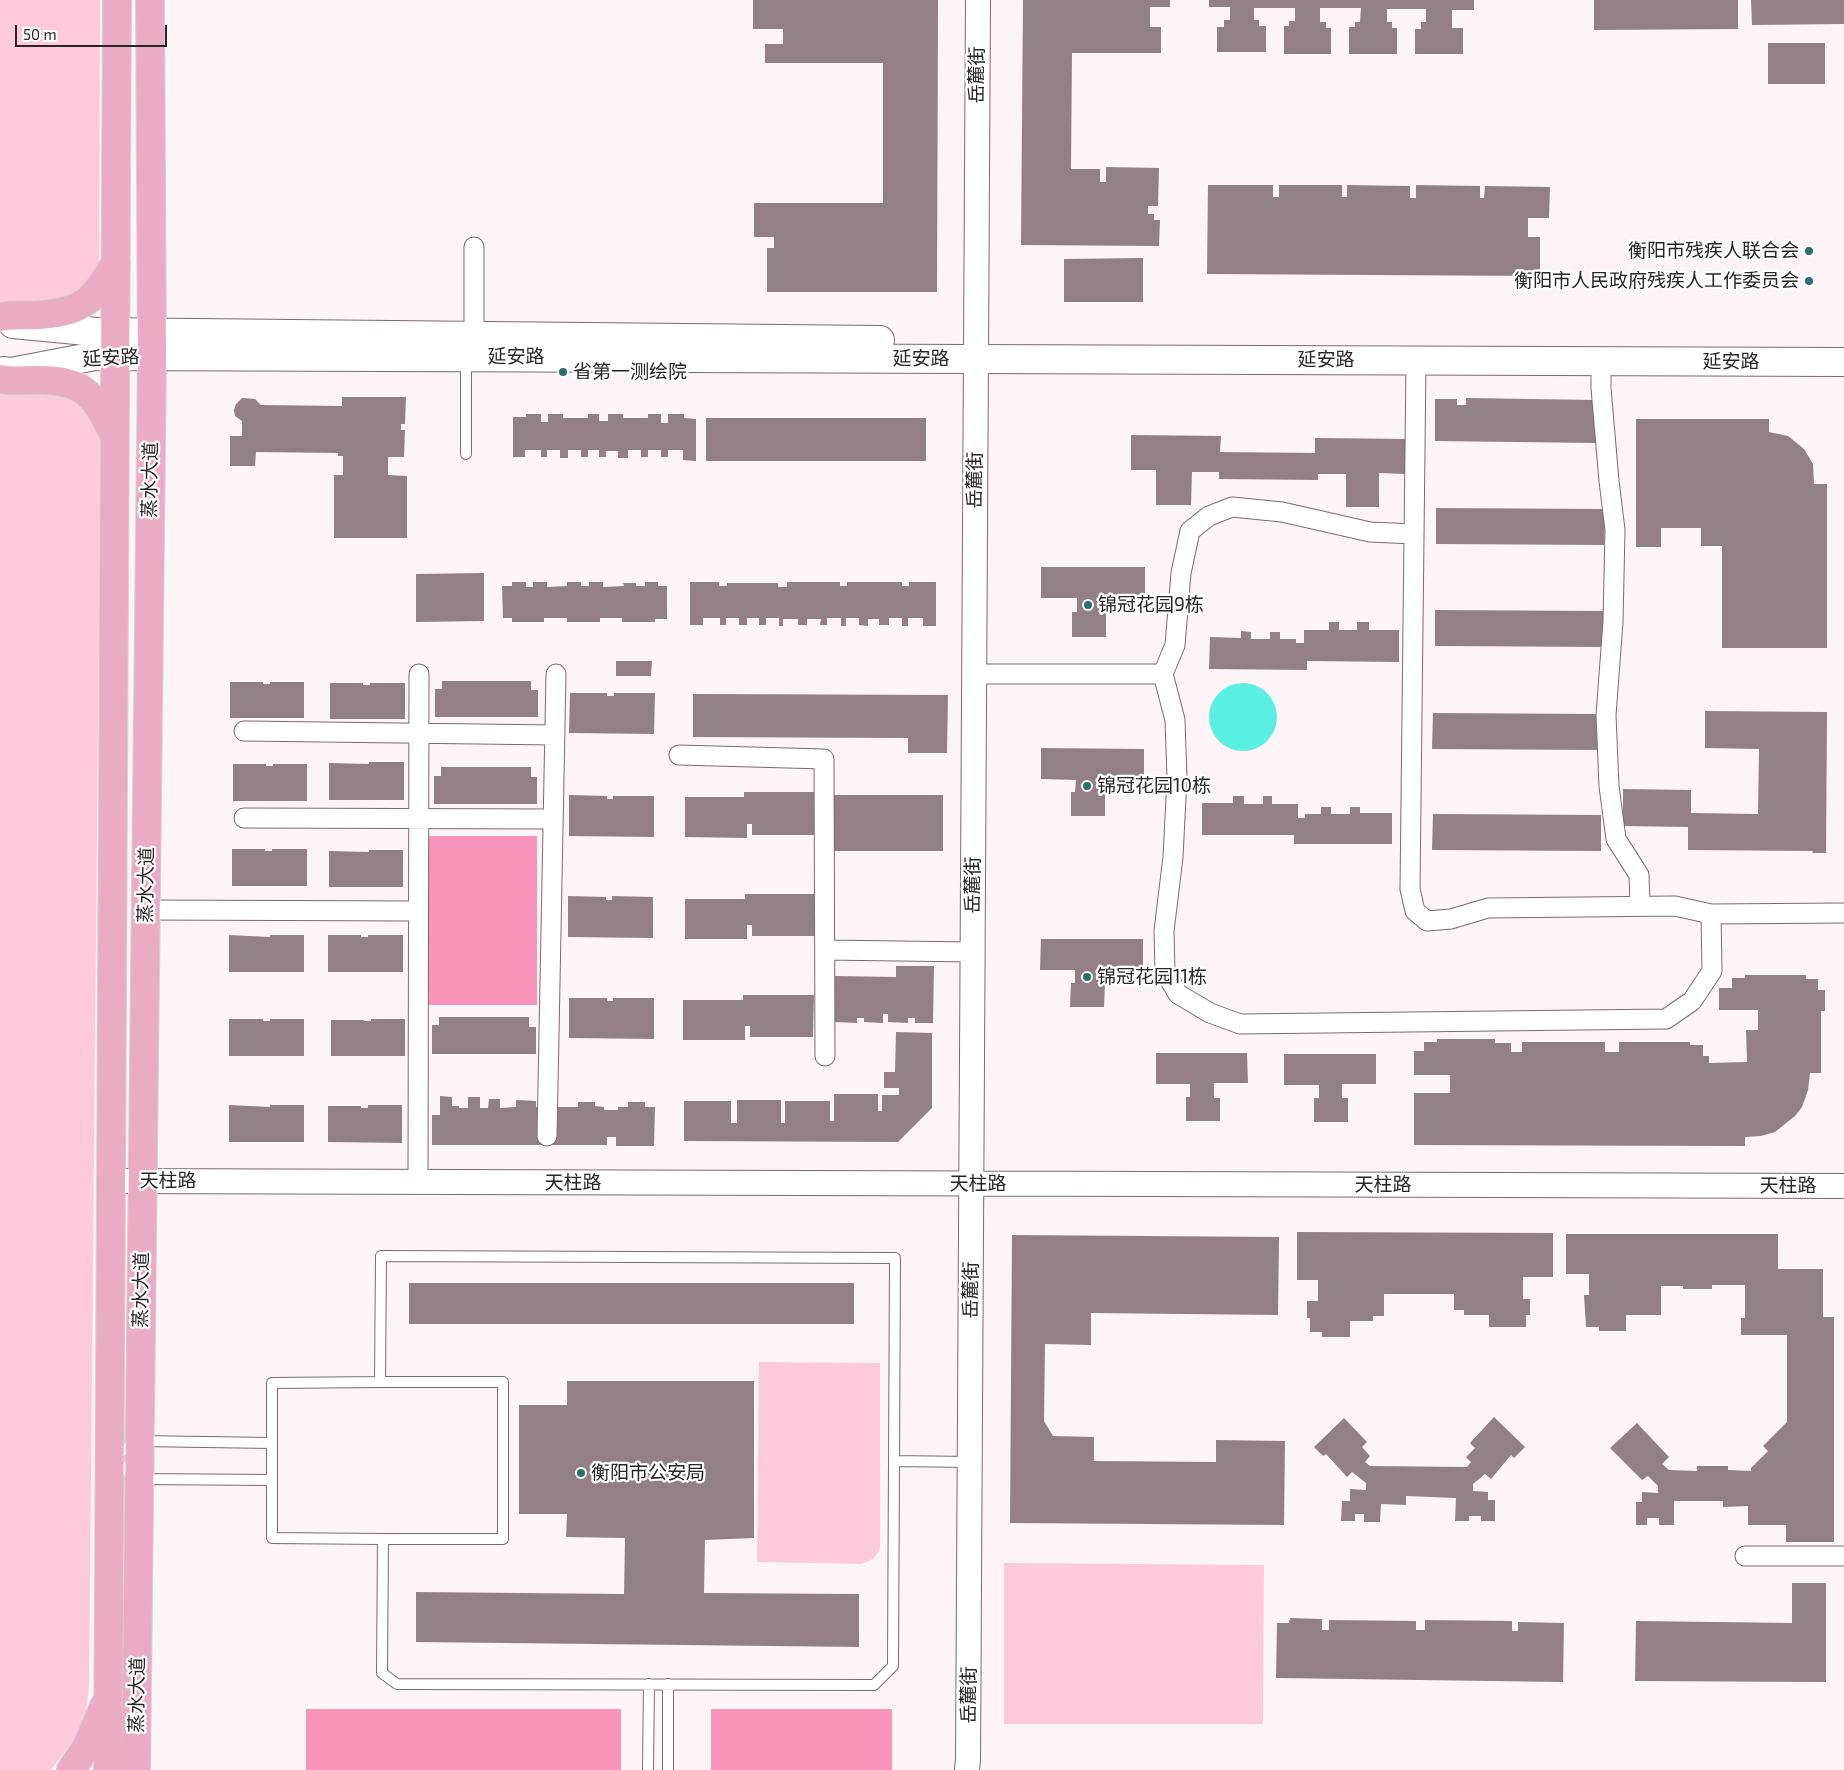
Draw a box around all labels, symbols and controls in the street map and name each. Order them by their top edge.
scale bar [18,15,170,47]
text: 50 m [23,25,57,43]
street label: 岳麓街 [966,47,988,103]
place label: 衡阳市残疾人联合会 [1628,240,1799,262]
marker: 衡阳市残疾人联合会 [1803,245,1815,257]
place label: 衡阳市人民政府残疾人工作委员会 [1514,270,1799,292]
marker: 衡阳市人民政府残疾人工作委员会 [1803,275,1815,287]
street label: 延安路 [82,345,140,371]
street label: 延安路 [488,346,544,368]
street label: 延安路 [893,348,949,370]
street label: 延安路 [1298,349,1354,371]
street label: 延安路 [1703,351,1759,373]
place label: 省第一测绘院 [573,361,687,383]
marker: 省第一测绘院 [557,366,569,378]
street label: 蒸水大道 [138,442,162,518]
street label: 岳麓街 [964,452,986,508]
place label: 锦冠花园9栋 [1098,594,1204,616]
marker: 锦冠花园9栋 [1082,599,1094,611]
place label: 锦冠花园10栋 [1097,775,1211,797]
marker: 锦冠花园10栋 [1081,780,1093,792]
street label: 蒸水大道 [134,847,158,923]
street label: 岳麓街 [962,857,984,913]
place label: 锦冠花园11栋 [1097,966,1207,988]
marker: 锦冠花园11栋 [1081,971,1093,983]
street label: 天柱路 [140,1170,196,1192]
street label: 天柱路 [545,1172,601,1194]
street label: 天柱路 [950,1173,1006,1195]
street label: 天柱路 [1355,1174,1411,1196]
street label: 天柱路 [1760,1175,1816,1197]
street label: 蒸水大道 [129,1252,153,1328]
street label: 岳麓街 [960,1262,982,1318]
place label: 衡阳市公安局 [591,1462,705,1484]
marker: 衡阳市公安局 [575,1467,587,1479]
street label: 蒸水大道 [125,1657,149,1733]
street label: 岳麓街 [958,1667,980,1723]

